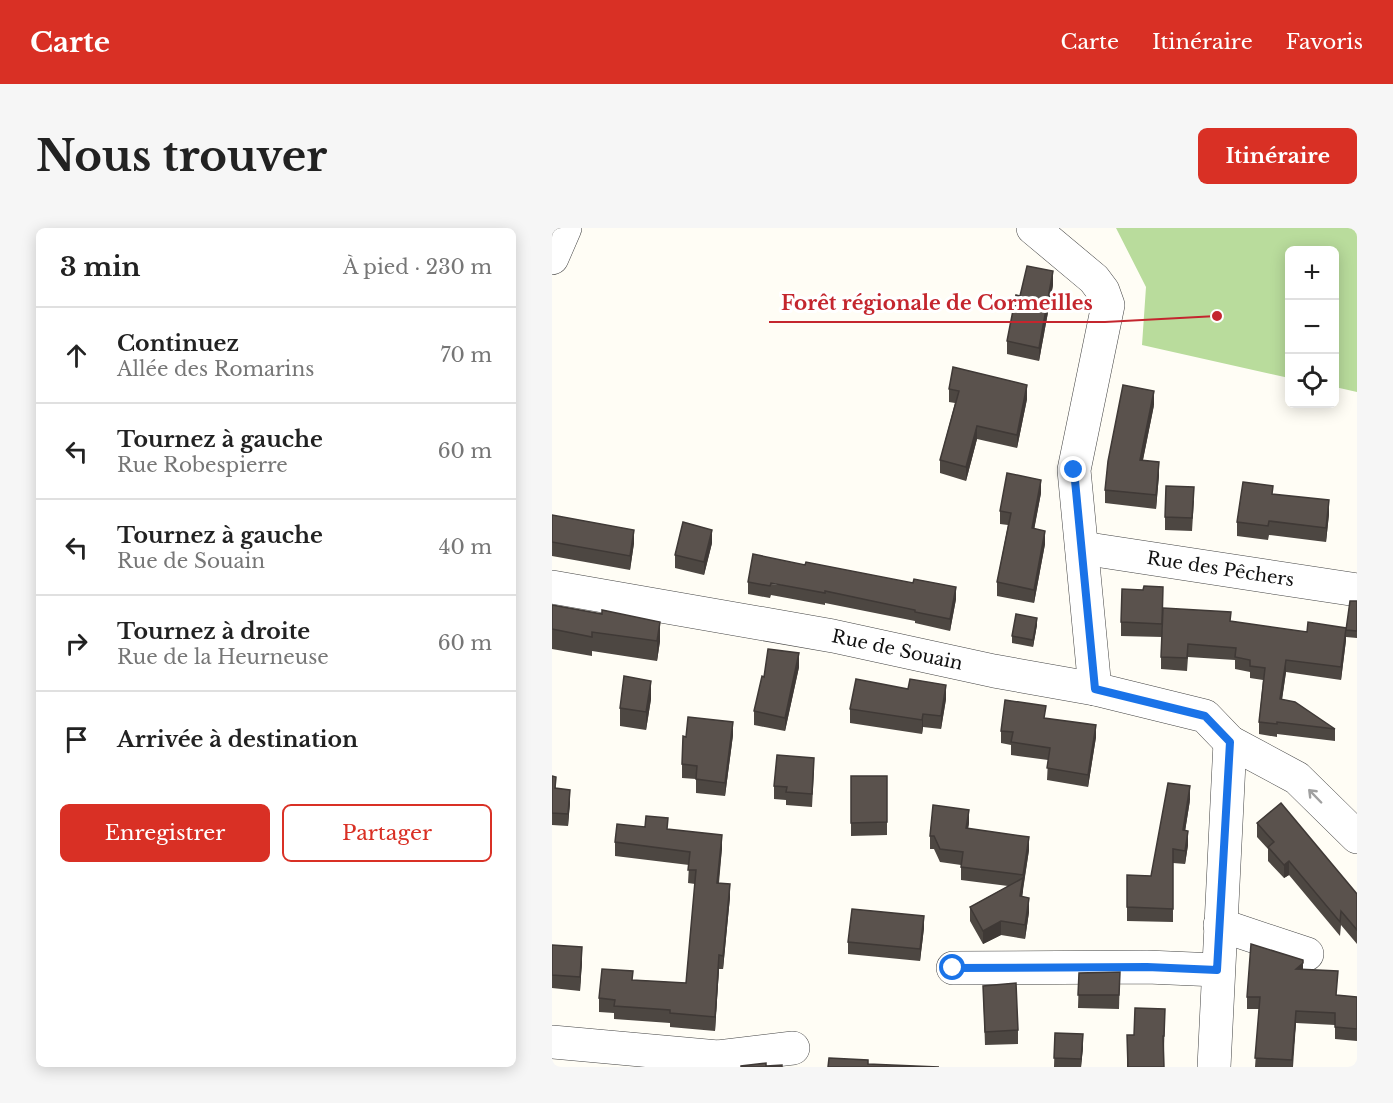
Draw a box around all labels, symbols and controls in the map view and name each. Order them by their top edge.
text: Carte [30,25,110,60]
text: Carte [1061,29,1119,55]
text: Itinéraire [1152,29,1253,55]
text: Favoris [1286,29,1363,55]
button: Itinéraire [1198,128,1357,184]
text: Nous trouver [36,130,327,182]
map controls [1285,246,1339,408]
button: + [1285,246,1339,300]
text: 3 min [60,251,141,283]
text: À pied · 230 m [343,255,492,279]
callout: Forêt régionale de Cormeilles [769,284,1105,322]
text: Forêt régionale de Cormeilles [781,291,1093,315]
button: − [1285,300,1339,354]
text: Continuez [117,330,239,357]
icon: ahead [60,339,93,372]
text: 70 m [440,343,492,367]
button: locate [1285,354,1339,408]
text: Allée des Romarins [117,357,314,381]
text: Tournez à gauche [117,426,323,453]
icon: left [60,435,93,468]
text: 60 m [438,439,492,463]
text: Rue Robespierre [117,453,288,477]
route end [1060,456,1086,482]
text: Tournez à gauche [117,522,323,549]
icon: left [60,531,93,564]
text: 40 m [439,535,492,559]
street label: Rue des Pêchers [1145,547,1296,591]
text: Rue de Souain [117,549,265,573]
text: Tournez à droite [117,618,310,645]
street label: Rue de Souain [830,625,965,675]
icon: right [60,627,93,660]
text: 60 m [438,631,492,655]
text: Rue de la Heurneuse [117,645,329,669]
icon: arrive [60,723,93,756]
text: Arrivée à destination [117,726,358,753]
one-way arrow [1307,789,1322,804]
button: Enregistrer [60,804,270,862]
button: Partager [282,804,492,862]
route start [939,954,965,980]

